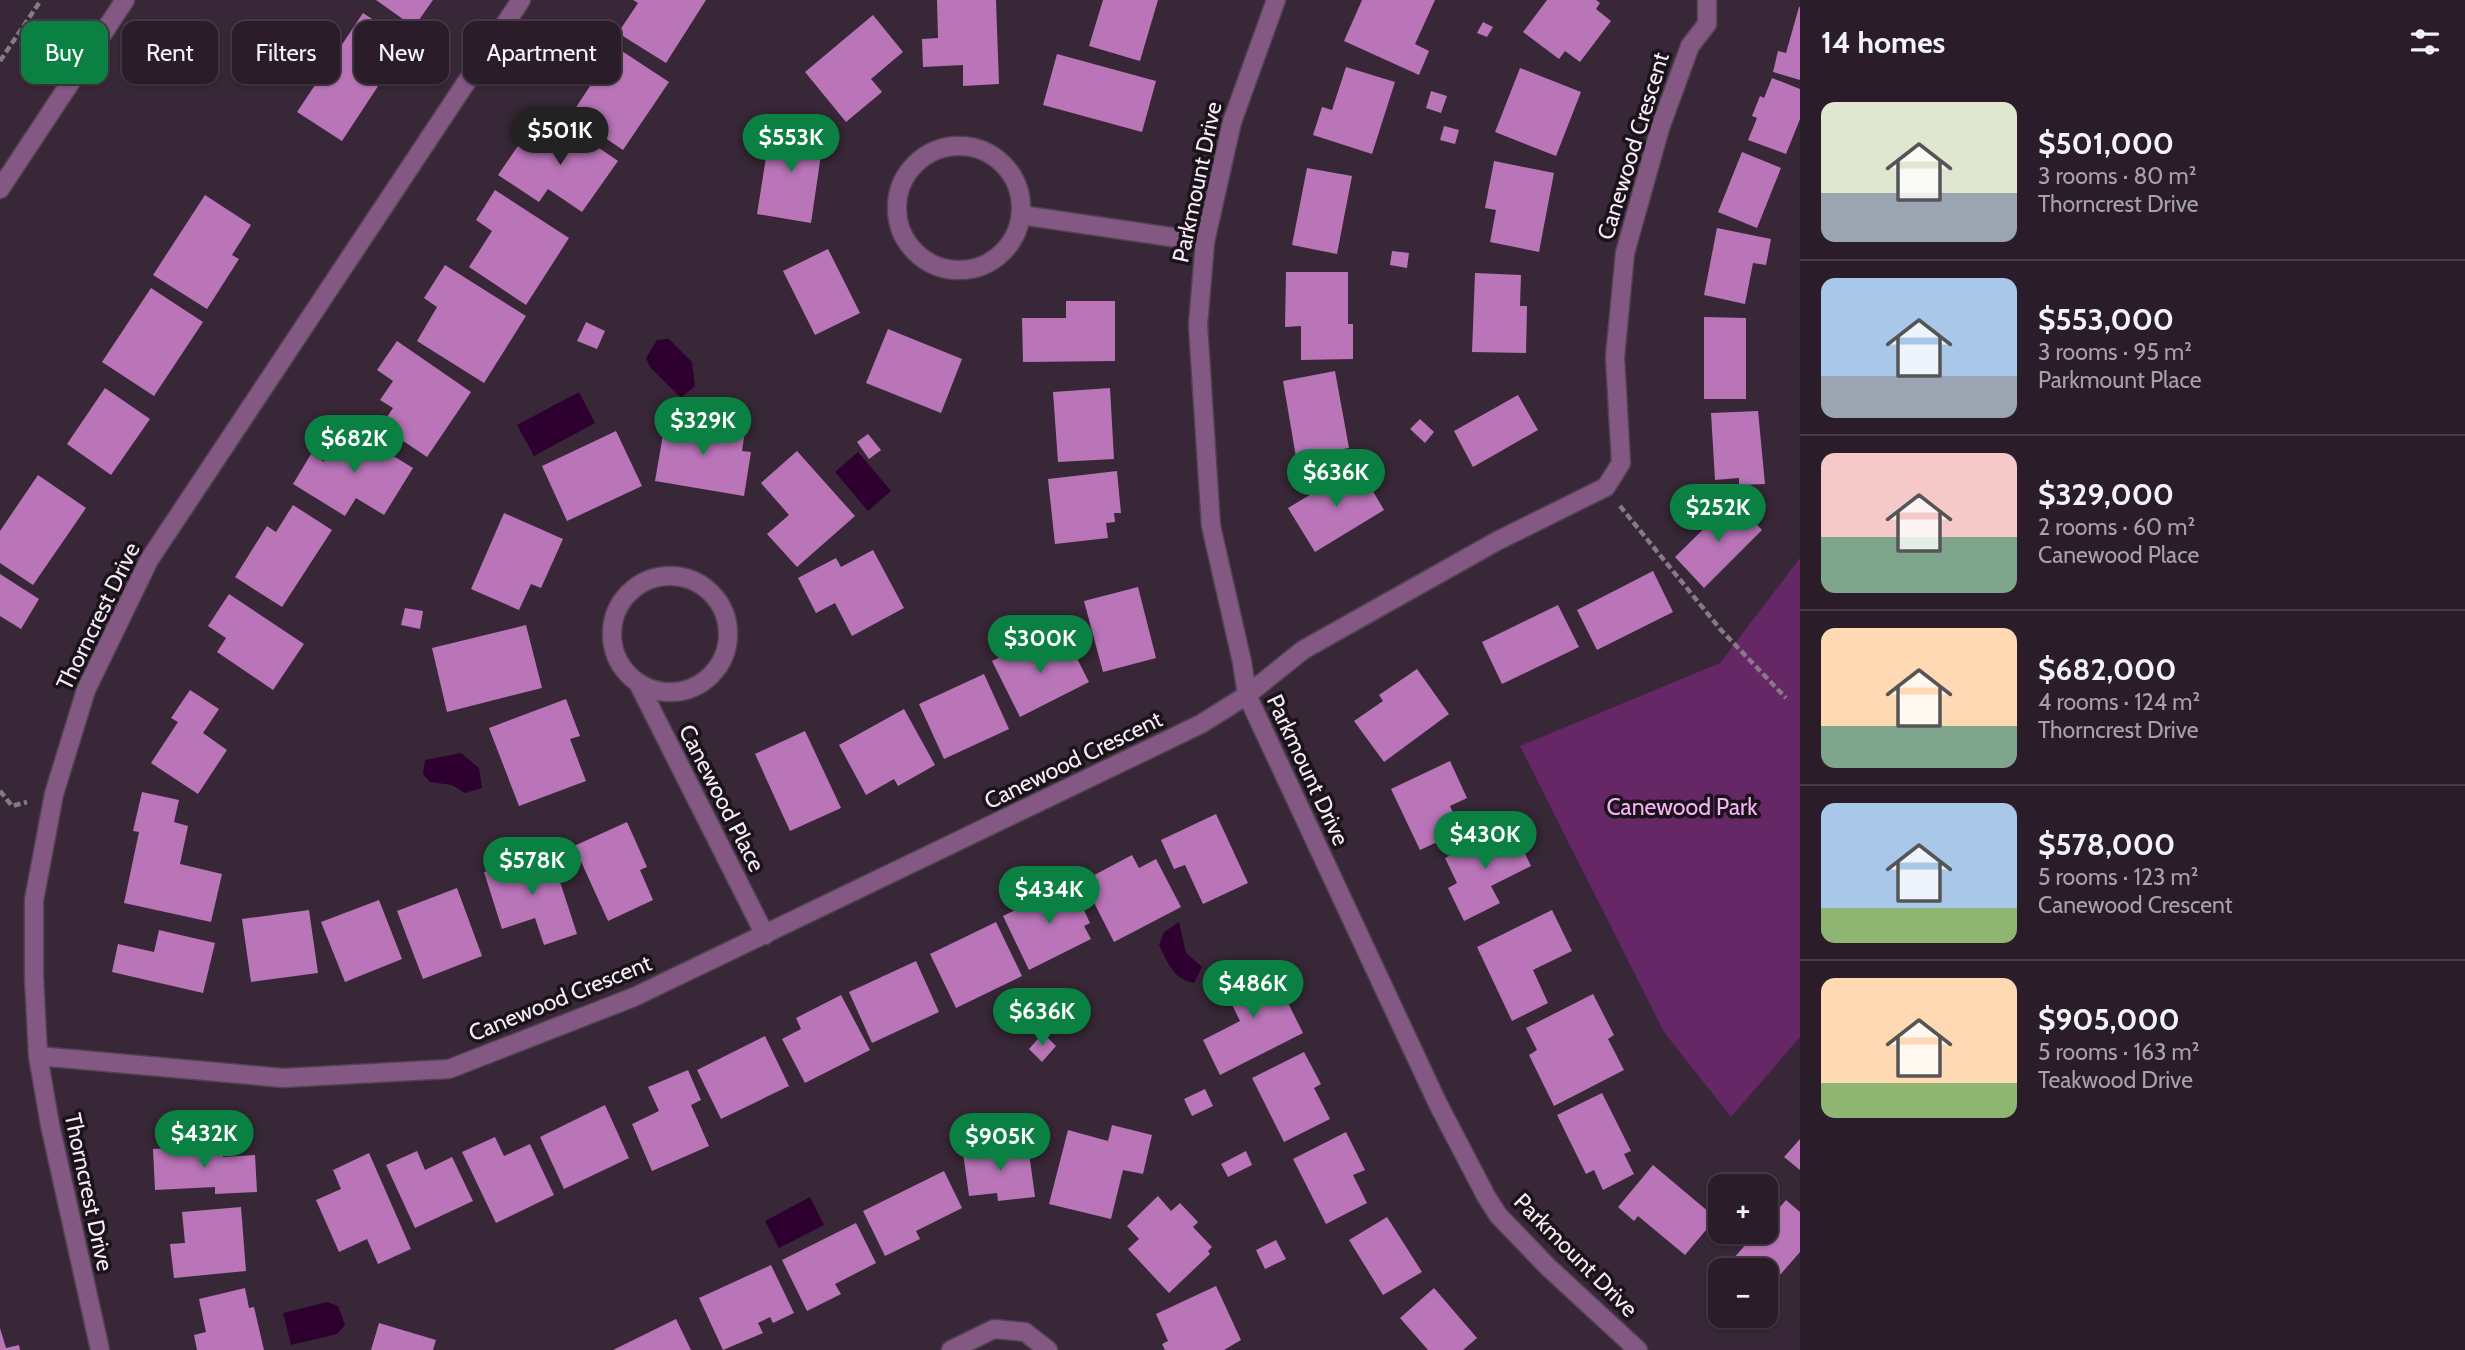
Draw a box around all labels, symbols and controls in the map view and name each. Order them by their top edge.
chip: Buy [21,21,108,84]
chip: Rent [122,21,218,84]
chip: Filters [232,21,340,84]
chip: New [354,21,449,84]
chip: Apartment [463,21,621,84]
icon: filters [2406,23,2444,61]
text: 14 homes [1821,24,1945,61]
street label: Canewood Crescent [1591,49,1675,243]
street label: Parkmount Drive [1166,99,1228,265]
pin: $501K [511,108,609,167]
pin: $553K [742,114,840,174]
text: $501K [528,116,592,144]
text: $553K [759,123,823,151]
text: $501,000 [2038,125,2174,162]
icon: home [1877,130,1961,214]
text: 3 rooms · 80 m² [2038,162,2196,190]
text: Thorncrest Drive [2038,190,2199,218]
text: $553,000 [2038,301,2174,338]
icon: home [1877,306,1961,390]
text: 3 rooms · 95 m² [2038,338,2192,366]
text: Parkmount Place [2038,366,2201,394]
pin: $329K [654,398,752,457]
text: $329K [670,406,736,434]
pin: $682K [305,416,403,475]
text: $682K [321,424,387,452]
pin: $636K [1287,449,1385,509]
text: $636K [1303,458,1369,486]
text: $329,000 [2038,476,2174,513]
icon: home [1877,481,1961,565]
pin: $252K [1669,484,1767,544]
text: $252K [1686,493,1750,521]
text: 2 rooms · 60 m² [2038,513,2195,541]
street label: Thorncrest Drive [50,537,146,694]
text: Canewood Place [2038,541,2199,569]
pin: $300K [991,616,1089,675]
text: $300K [1004,624,1076,652]
text: $682,000 [2038,651,2176,688]
icon: home [1877,656,1961,740]
text: 4 rooms · 124 m² [2038,688,2200,716]
street label: Parkmount Drive [1261,690,1355,850]
street label: Canewood Crescent [979,705,1167,815]
text: Thorncrest Drive [2038,716,2199,744]
street label: Canewood Place [673,720,771,876]
park label: Canewood Park [1606,793,1758,821]
pin: $430K [1436,812,1534,871]
text: $430K [1450,820,1520,848]
text: $578,000 [2038,826,2175,863]
icon: home [1877,831,1961,915]
pin: $578K [483,838,581,897]
text: $578K [499,846,565,874]
text: 5 rooms · 123 m² [2038,863,2198,891]
pin: $434K [1000,866,1098,926]
text: $434K [1015,875,1083,903]
text: Canewood Crescent [2038,891,2232,919]
street label: Canewood Crescent [465,949,656,1047]
pin: $486K [1204,960,1302,1020]
text: $486K [1219,969,1287,997]
pin: $636K [993,988,1091,1048]
text: $636K [1009,997,1075,1025]
text: $905,000 [2038,1001,2180,1038]
icon: home [1877,1006,1961,1090]
text: 5 rooms · 163 m² [2038,1038,2199,1066]
text: Teakwood Drive [2038,1066,2193,1094]
pin: $432K [155,1110,253,1170]
street label: Thorncrest Drive [59,1111,119,1274]
pin: $905K [951,1114,1049,1173]
text: $432K [171,1119,237,1147]
text: $905K [965,1122,1035,1150]
map controls [1708,1174,1778,1328]
button: + [1708,1174,1778,1244]
street label: Parkmount Drive [1508,1187,1644,1323]
button: − [1708,1258,1778,1328]

